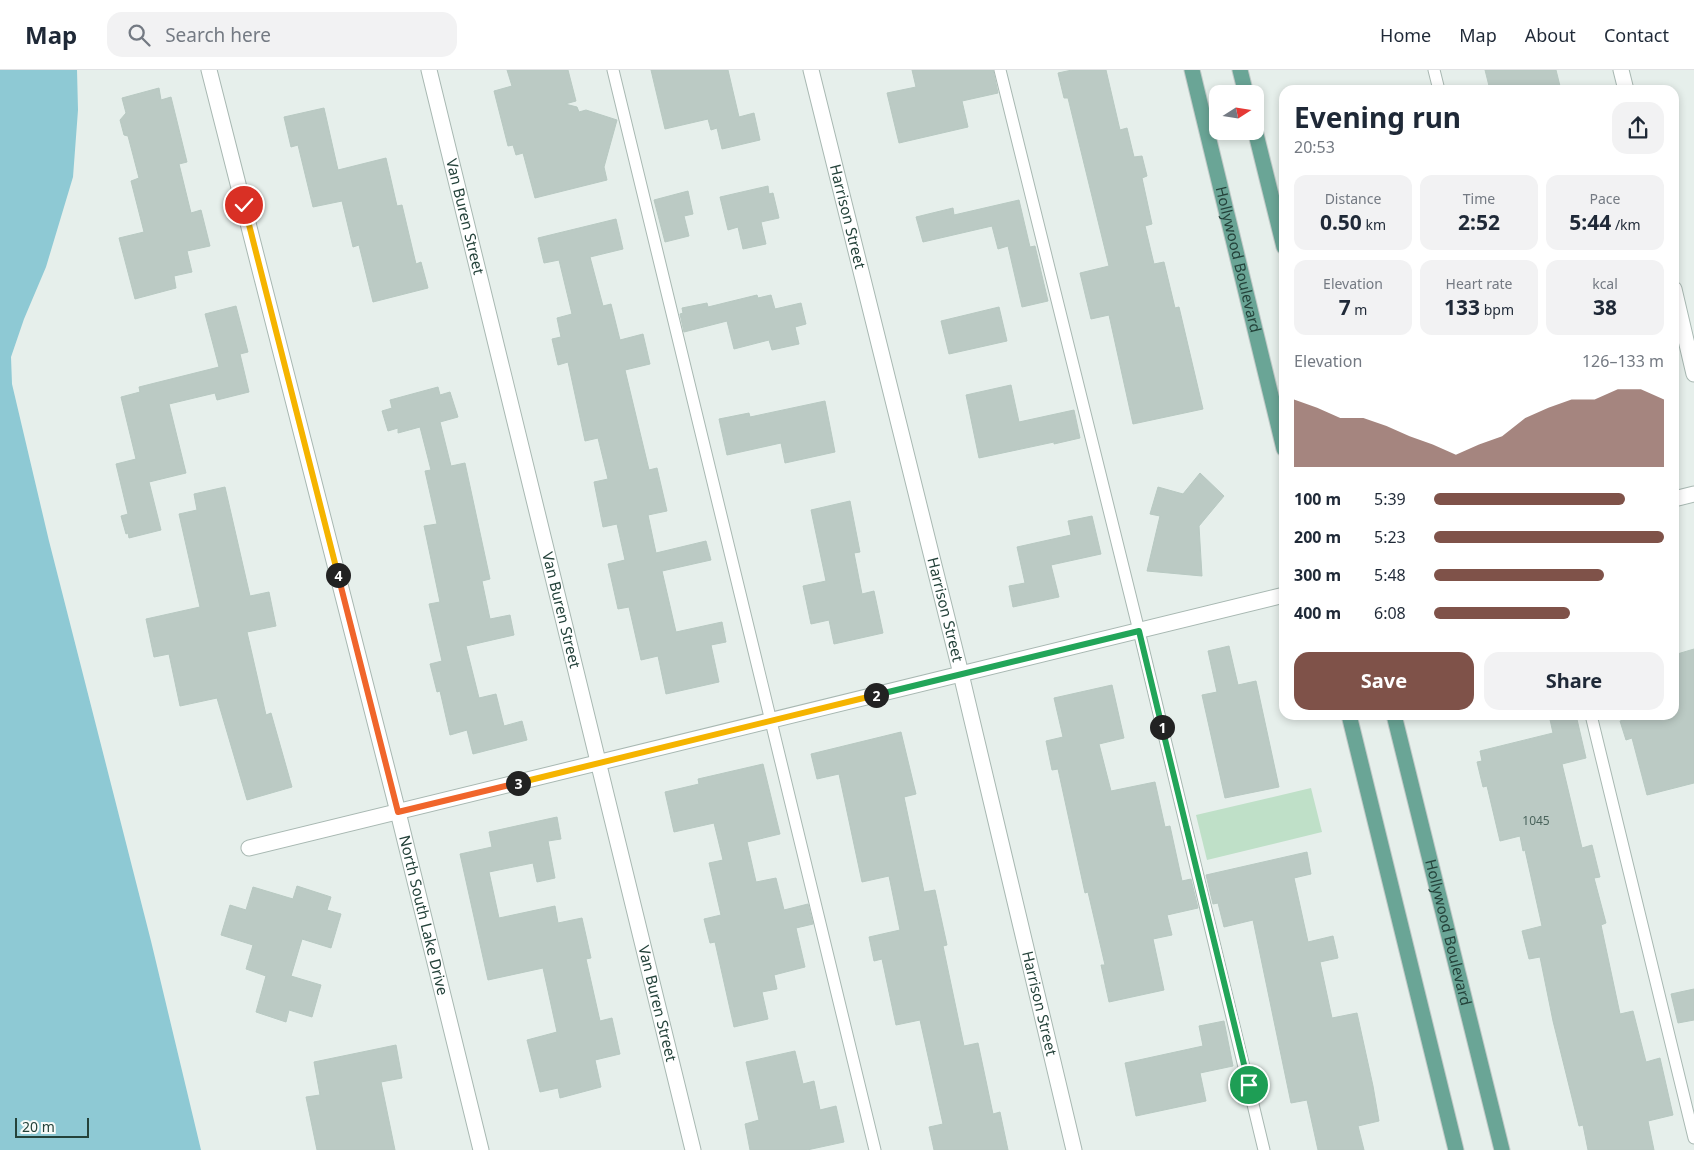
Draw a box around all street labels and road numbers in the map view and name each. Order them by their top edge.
street label: Van Buren Street [442,156,490,277]
street label: Harrison Street [826,162,871,271]
street label: Hollywood Boulevard [1212,184,1266,335]
street label: Van Buren Street [538,550,586,671]
street label: Harrison Street [923,555,969,664]
street label: North South Lake Drive [395,833,454,997]
street label: Hollywood Boulevard [1421,857,1477,1007]
street label: Van Buren Street [634,943,682,1064]
street label: Harrison Street [1018,949,1062,1058]

